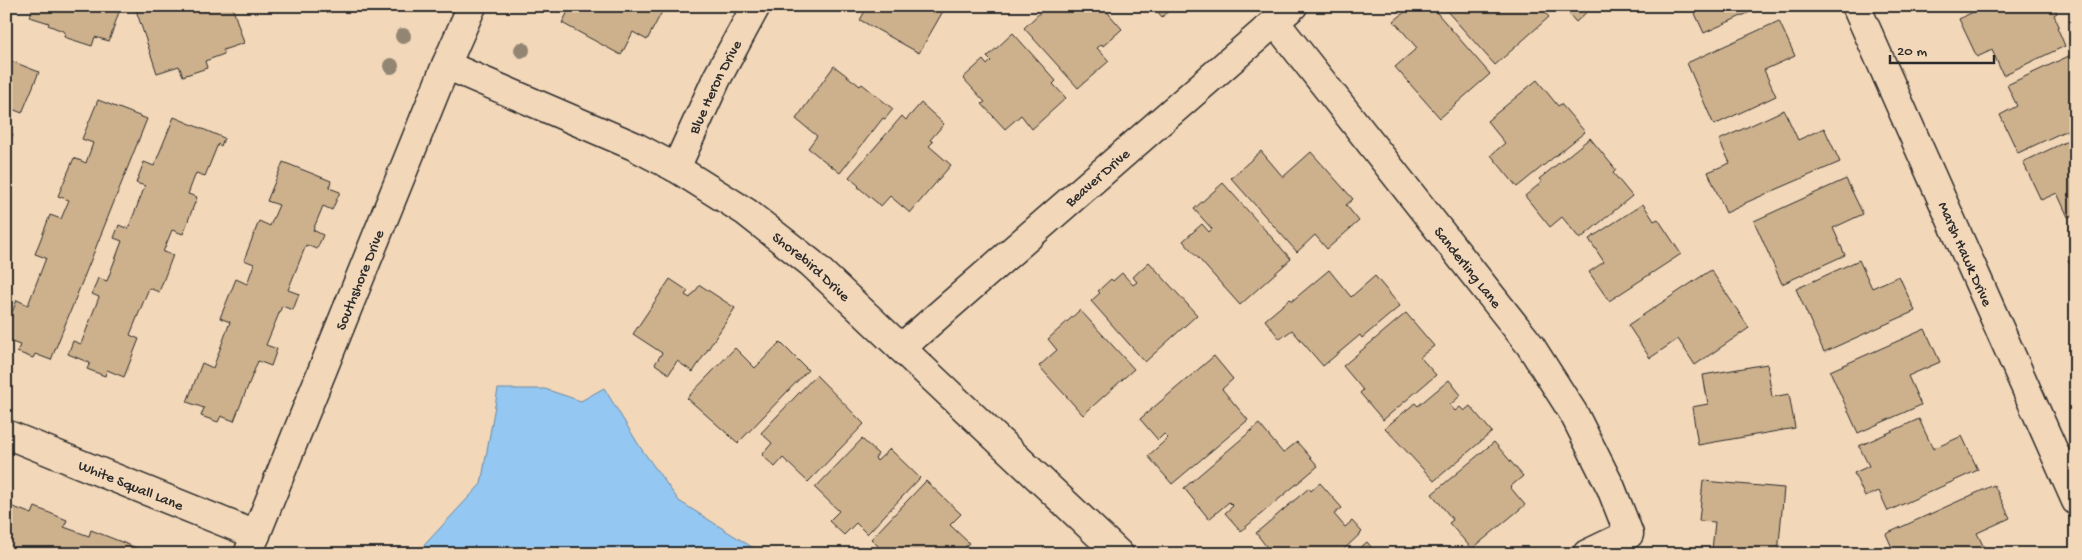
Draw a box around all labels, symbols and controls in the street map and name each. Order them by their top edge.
scale bar [1890,32,1993,64]
street label: Blue Heron Drive [685,37,747,138]
text: 20 m [1897,43,1927,61]
street label: Beaver Drive [1062,145,1134,212]
street label: Marsh Hawk Drive [1933,199,1995,310]
street label: Sanderling Lane [1429,224,1505,313]
street label: Southshore Drive [333,227,389,333]
street label: Shorebird Drive [768,229,853,306]
street label: White Squall Lane [75,457,186,516]

